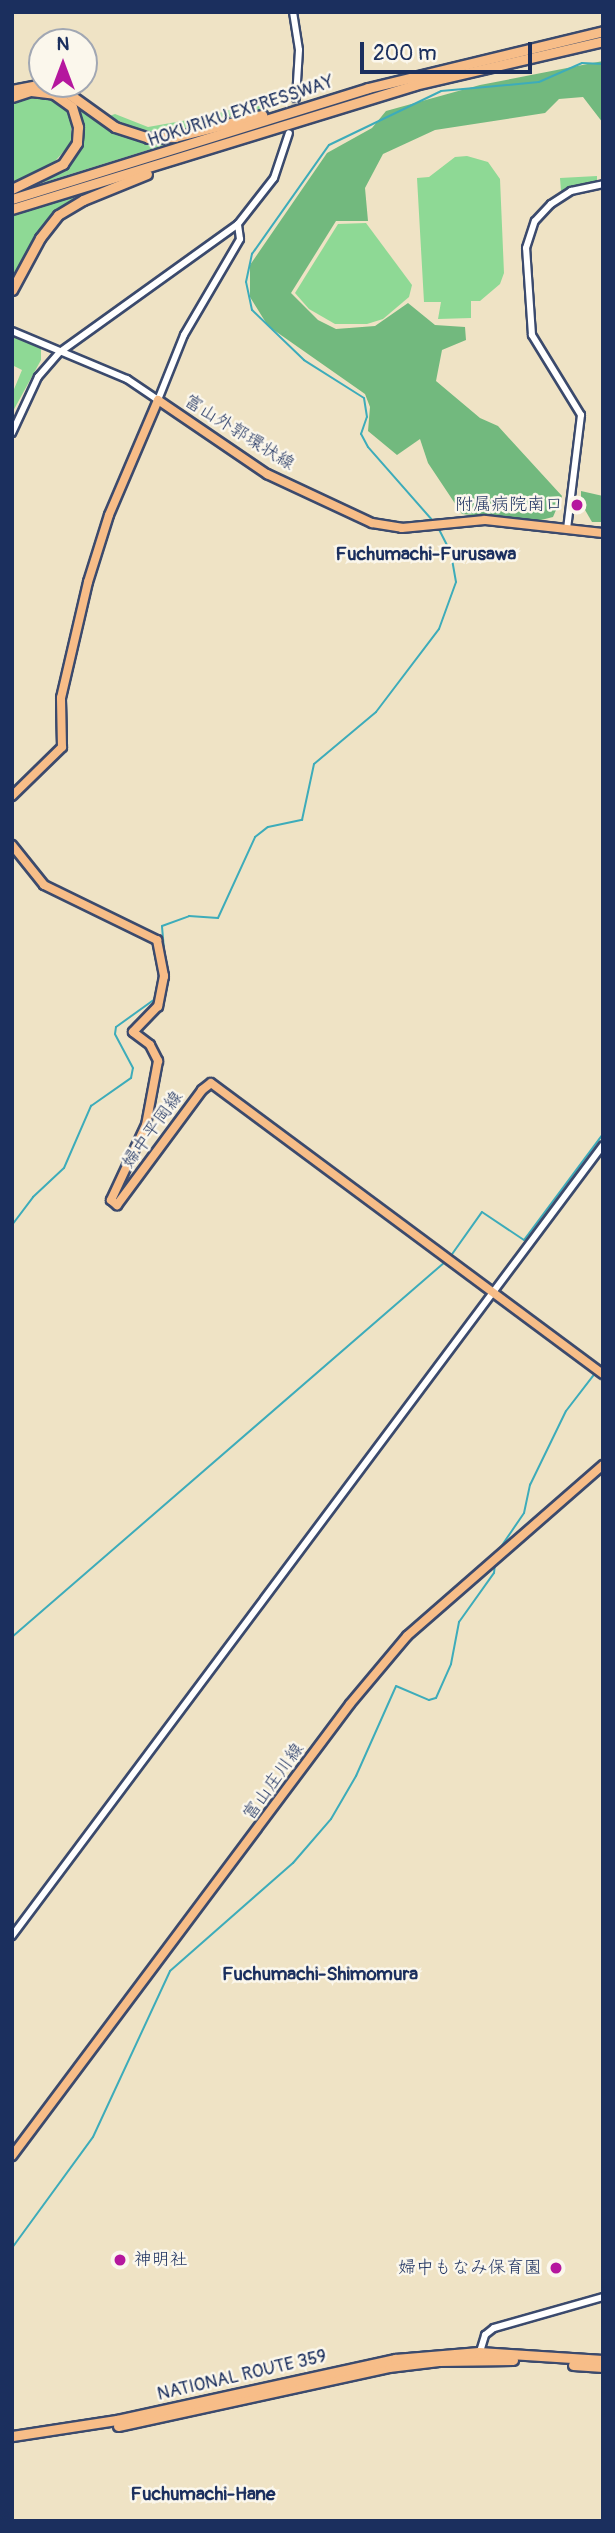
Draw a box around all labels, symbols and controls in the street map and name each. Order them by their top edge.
north arrow [28,28,98,98]
scale bar [363,28,534,72]
text: N [57,32,69,56]
text: 200 m [373,40,437,67]
street label: HOKURIKU EXPRESSWAY [145,72,337,152]
street label: 富山外郭環状線 [180,390,298,476]
place label: 附属病院南口 [455,494,563,516]
marker: 附属病院南口 [569,497,585,513]
district label: Fuchumachi-Furusawa [336,544,516,566]
street label: 婦中平岡線 [118,1087,188,1173]
street label: 富山庄川線 [239,1739,309,1825]
district label: Fuchumachi-Shimomura [222,1964,418,1986]
place label: 神明社 [134,2249,188,2271]
marker: 神明社 [112,2252,128,2268]
place label: 婦中もなみ保育園 [398,2257,542,2279]
marker: 婦中もなみ保育園 [548,2260,564,2276]
street label: NATIONAL ROUTE 359 [155,2346,329,2406]
district label: Fuchumachi-Hane [131,2484,275,2506]

